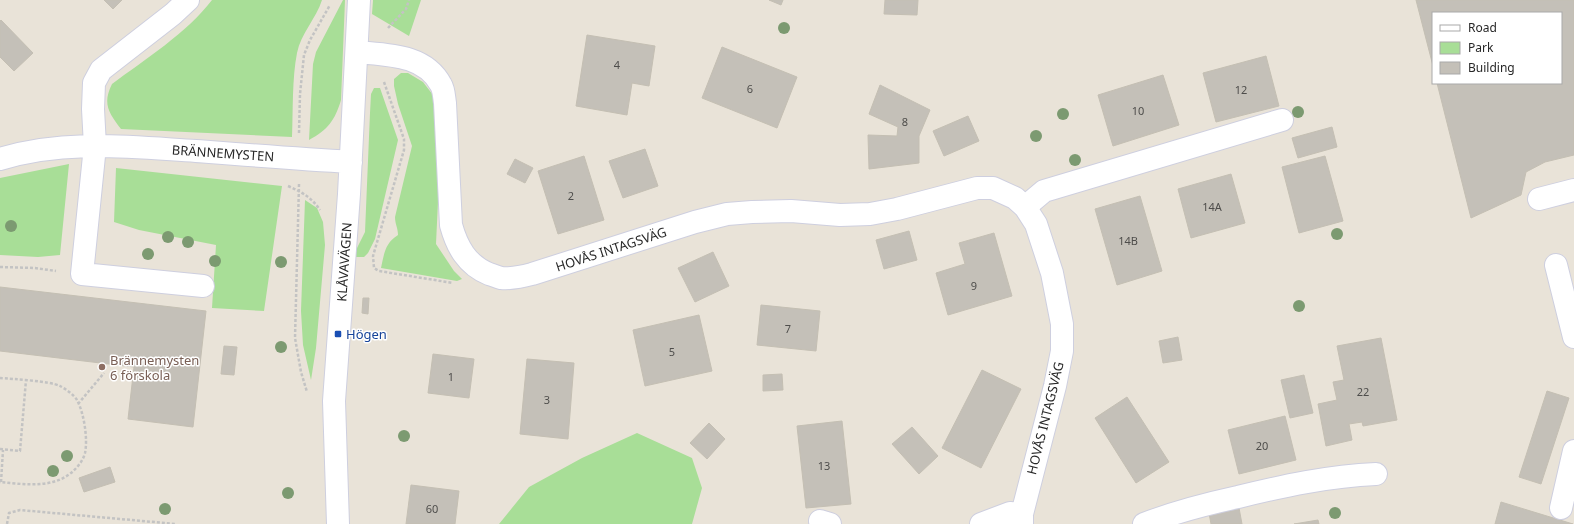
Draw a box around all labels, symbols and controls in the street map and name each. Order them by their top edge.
legend [1432,12,1562,84]
text: Road [1468,19,1497,36]
text: Park [1468,39,1494,56]
house number: 4 [614,57,621,72]
text: Building [1468,59,1515,76]
house number: 6 [747,81,753,96]
house number: 12 [1235,82,1247,97]
house number: 10 [1132,103,1144,118]
house number: 8 [902,114,908,129]
street label: BRÄNNEMYSTEN [171,140,275,166]
house number: 2 [568,188,574,203]
house number: 14A [1202,199,1223,214]
street label: KLÅVAVÄGEN [332,222,356,302]
street label: HOVÅS INTAGSVÄG [553,223,669,275]
house number: 14B [1118,233,1138,248]
house number: 9 [971,278,977,293]
house number: 7 [785,321,791,336]
place label: Högen [346,325,387,343]
marker: Högen [333,329,343,339]
house number: 5 [669,344,675,359]
place label: Brännemysten 6 förskola [110,351,199,384]
street label: HOVÅS INTAGSVÄG [1022,360,1068,476]
marker: Brännemysten 6 förskola [97,362,107,372]
house number: 1 [448,369,454,384]
house number: 22 [1357,384,1369,399]
house number: 3 [544,392,550,407]
house number: 20 [1256,438,1268,453]
house number: 13 [818,458,830,473]
house number: 60 [426,501,438,516]

